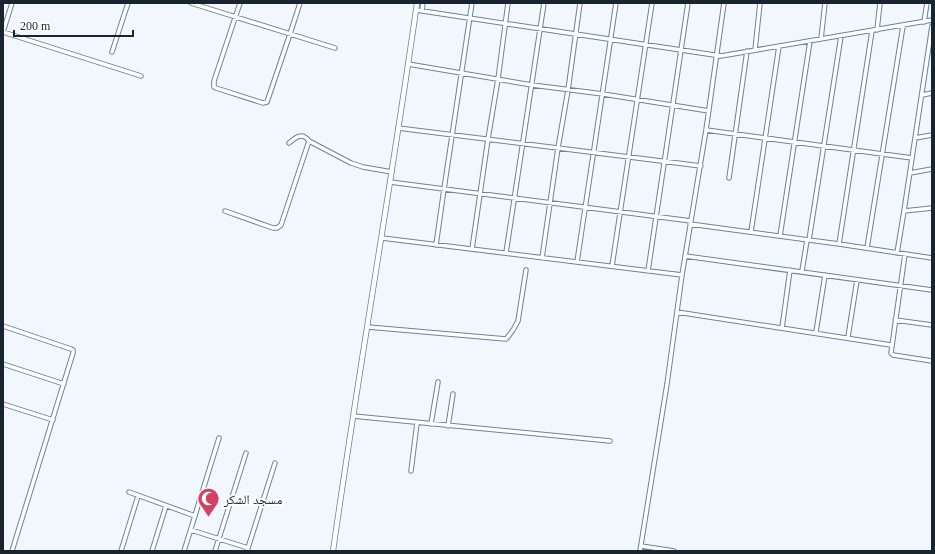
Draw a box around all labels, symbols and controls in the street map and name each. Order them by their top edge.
scale bar [14,12,133,38]
text: 200 m [20,19,51,33]
mosque icon: مسجد الشكر [196,486,222,519]
place label: مسجد الشكر [223,492,282,508]

